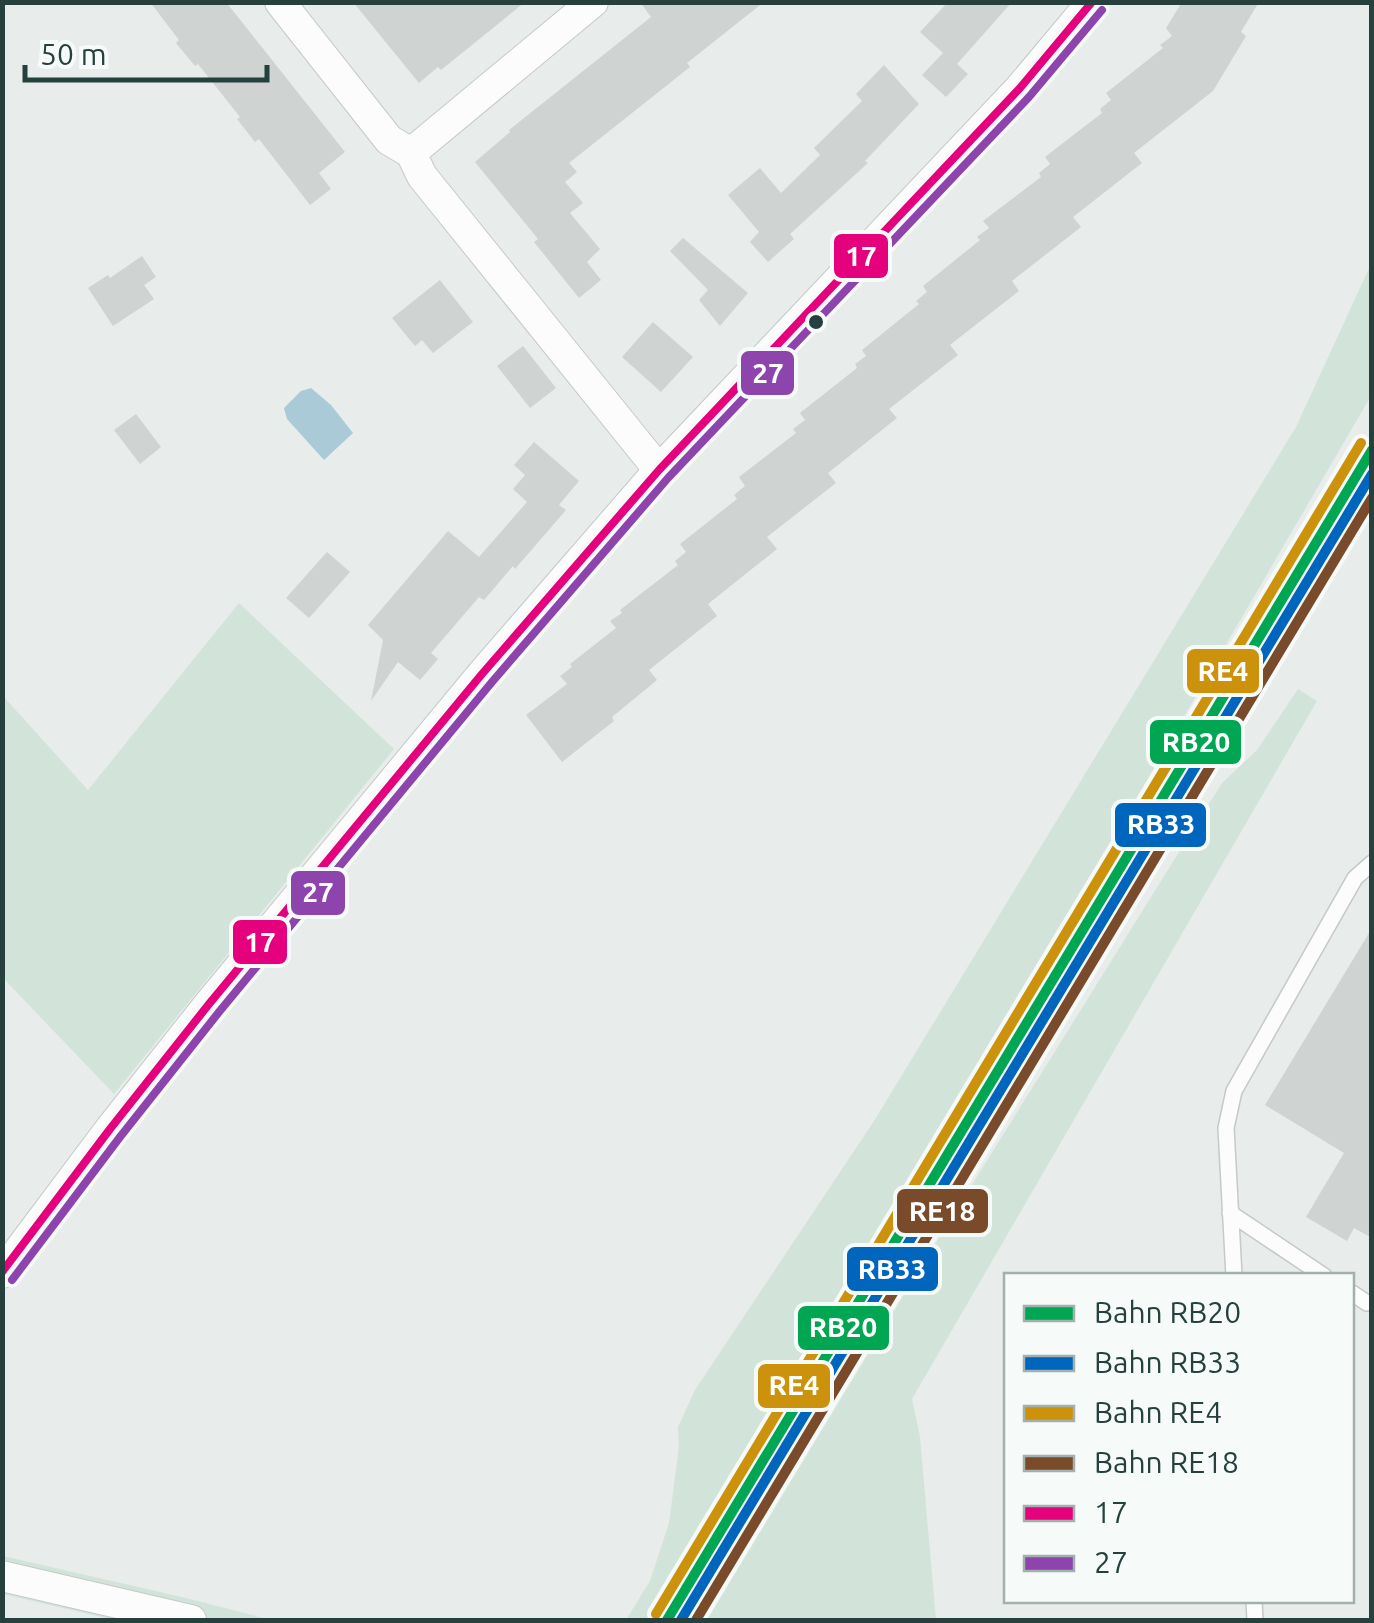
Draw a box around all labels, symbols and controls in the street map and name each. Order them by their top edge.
scale bar [25,20,268,82]
text: 50 m [40,37,107,71]
line badge: 17 [832,232,890,280]
text: 17 [845,240,877,271]
unlabelled marker [806,312,826,332]
line badge: 27 [739,349,796,397]
text: 27 [752,357,784,388]
line badge: RE4 [1185,647,1261,695]
text: RE4 [1198,655,1248,686]
line badge: RB20 [1148,718,1243,766]
text: RB20 [1162,726,1230,757]
line badge: RB33 [1113,801,1208,849]
text: RB33 [1127,808,1195,839]
line badge: 27 [289,869,347,917]
text: 27 [302,876,334,907]
line badge: 17 [231,918,289,966]
text: 17 [244,926,276,957]
line badge: RE18 [895,1187,990,1235]
text: RE18 [909,1195,975,1226]
line badge: RB33 [845,1245,940,1293]
text: RB33 [858,1253,926,1284]
legend [1004,1273,1354,1603]
text: Bahn RB20 [1094,1295,1241,1329]
line badge: RB20 [796,1304,891,1352]
text: RB20 [809,1311,877,1342]
text: Bahn RB33 [1094,1345,1241,1379]
line badge: RE4 [756,1362,832,1410]
text: RE4 [769,1369,819,1400]
text: Bahn RE4 [1094,1395,1222,1429]
text: Bahn RE18 [1094,1445,1239,1479]
text: 17 [1094,1495,1128,1529]
text: 27 [1094,1545,1128,1579]

